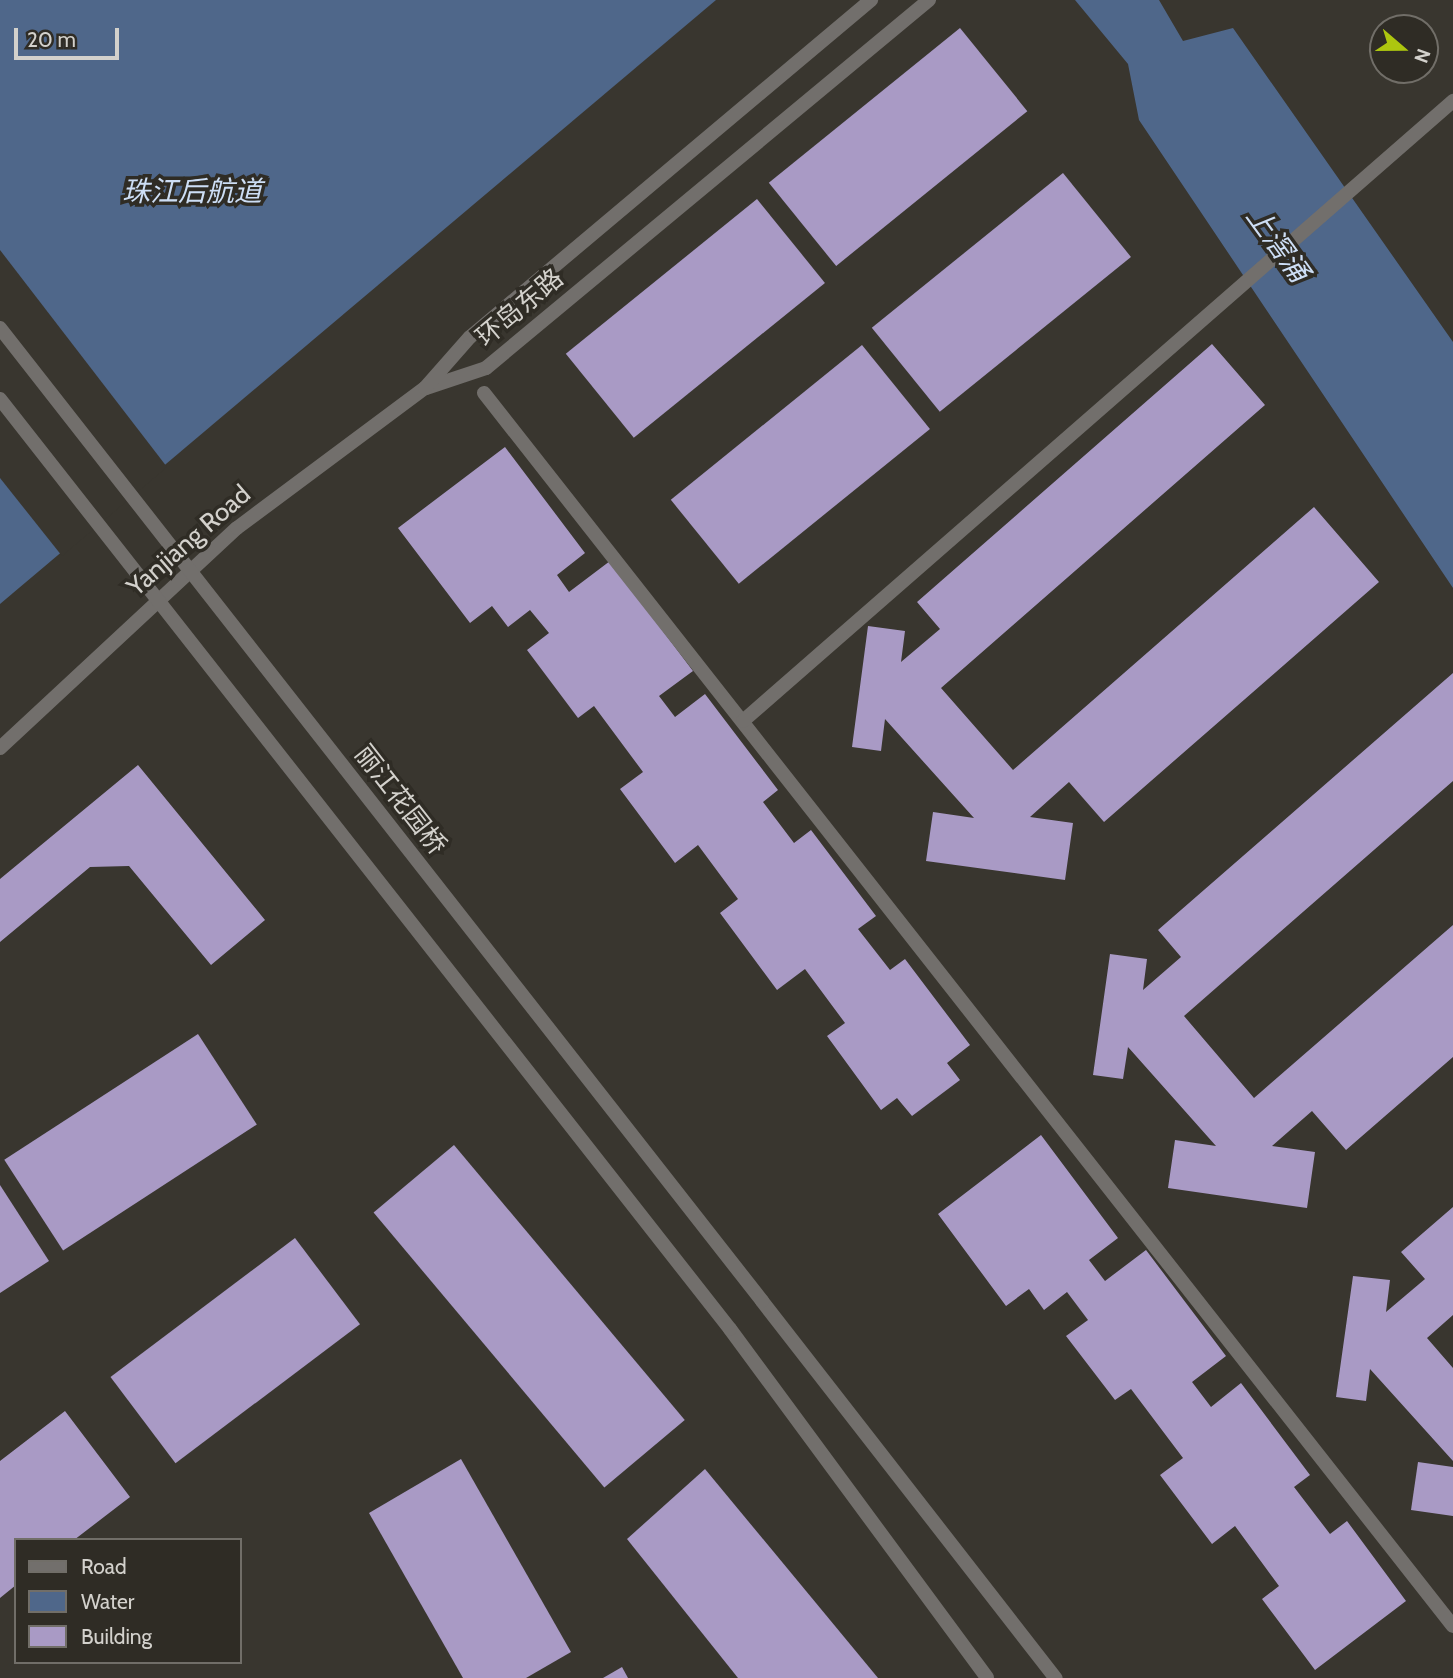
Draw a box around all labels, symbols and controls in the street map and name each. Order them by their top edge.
scale bar [18,14,122,58]
north arrow [1369,14,1439,84]
text: 20 m [27,27,76,52]
text: N [1409,45,1435,66]
water label: 珠江后航道 [122,174,262,208]
water label: 上滘涌 [1240,200,1316,288]
street label: 环岛东路 [470,263,570,353]
street label: Yanjiang Road [121,479,257,603]
street label: 丽江花园桥 [348,739,452,861]
legend [14,1538,242,1664]
text: Road [81,1554,127,1579]
text: Water [81,1589,134,1614]
text: Building [81,1624,152,1649]

